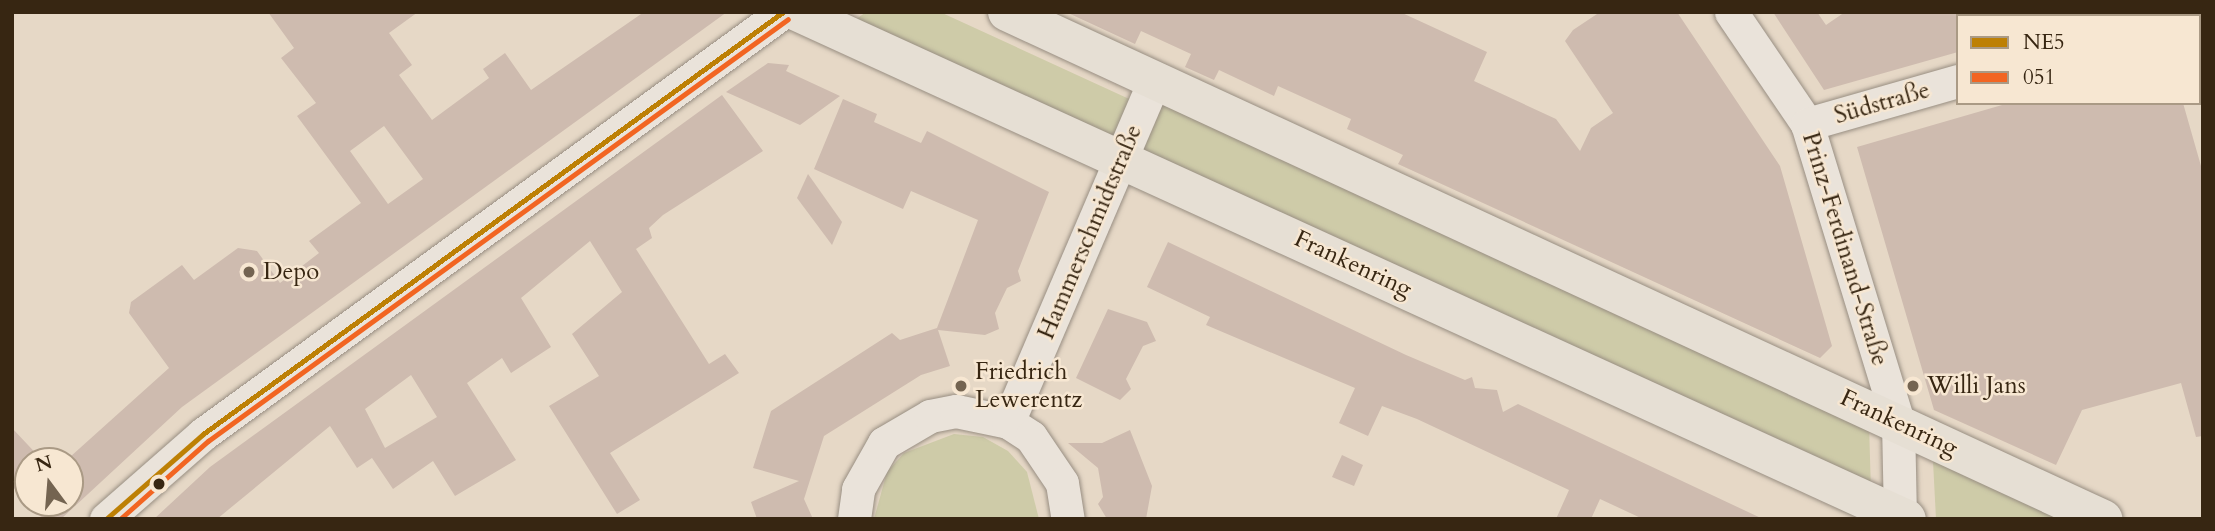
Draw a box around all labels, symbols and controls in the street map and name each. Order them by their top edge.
legend [1956,14,2201,105]
text: NE5 [2023,28,2065,57]
text: 051 [2023,63,2055,92]
street label: Südstraße [1831,76,1933,130]
street label: Hammerschmidtstraße [1032,120,1148,344]
street label: Prinz-Ferdinand-Straße [1796,129,1894,369]
street label: Frankenring [1290,224,1416,304]
place label: Depo [263,258,319,286]
marker: Depo [241,264,257,280]
place label: Friedrich Lewerentz [975,358,1082,414]
place label: Willi Jans [1927,372,2026,400]
marker: Friedrich Lewerentz [953,378,969,394]
marker: Willi Jans [1905,378,1921,394]
street label: Frankenring [1836,383,1962,463]
north arrow [14,447,84,517]
text: N [32,449,55,479]
unlabelled marker [152,477,166,491]

